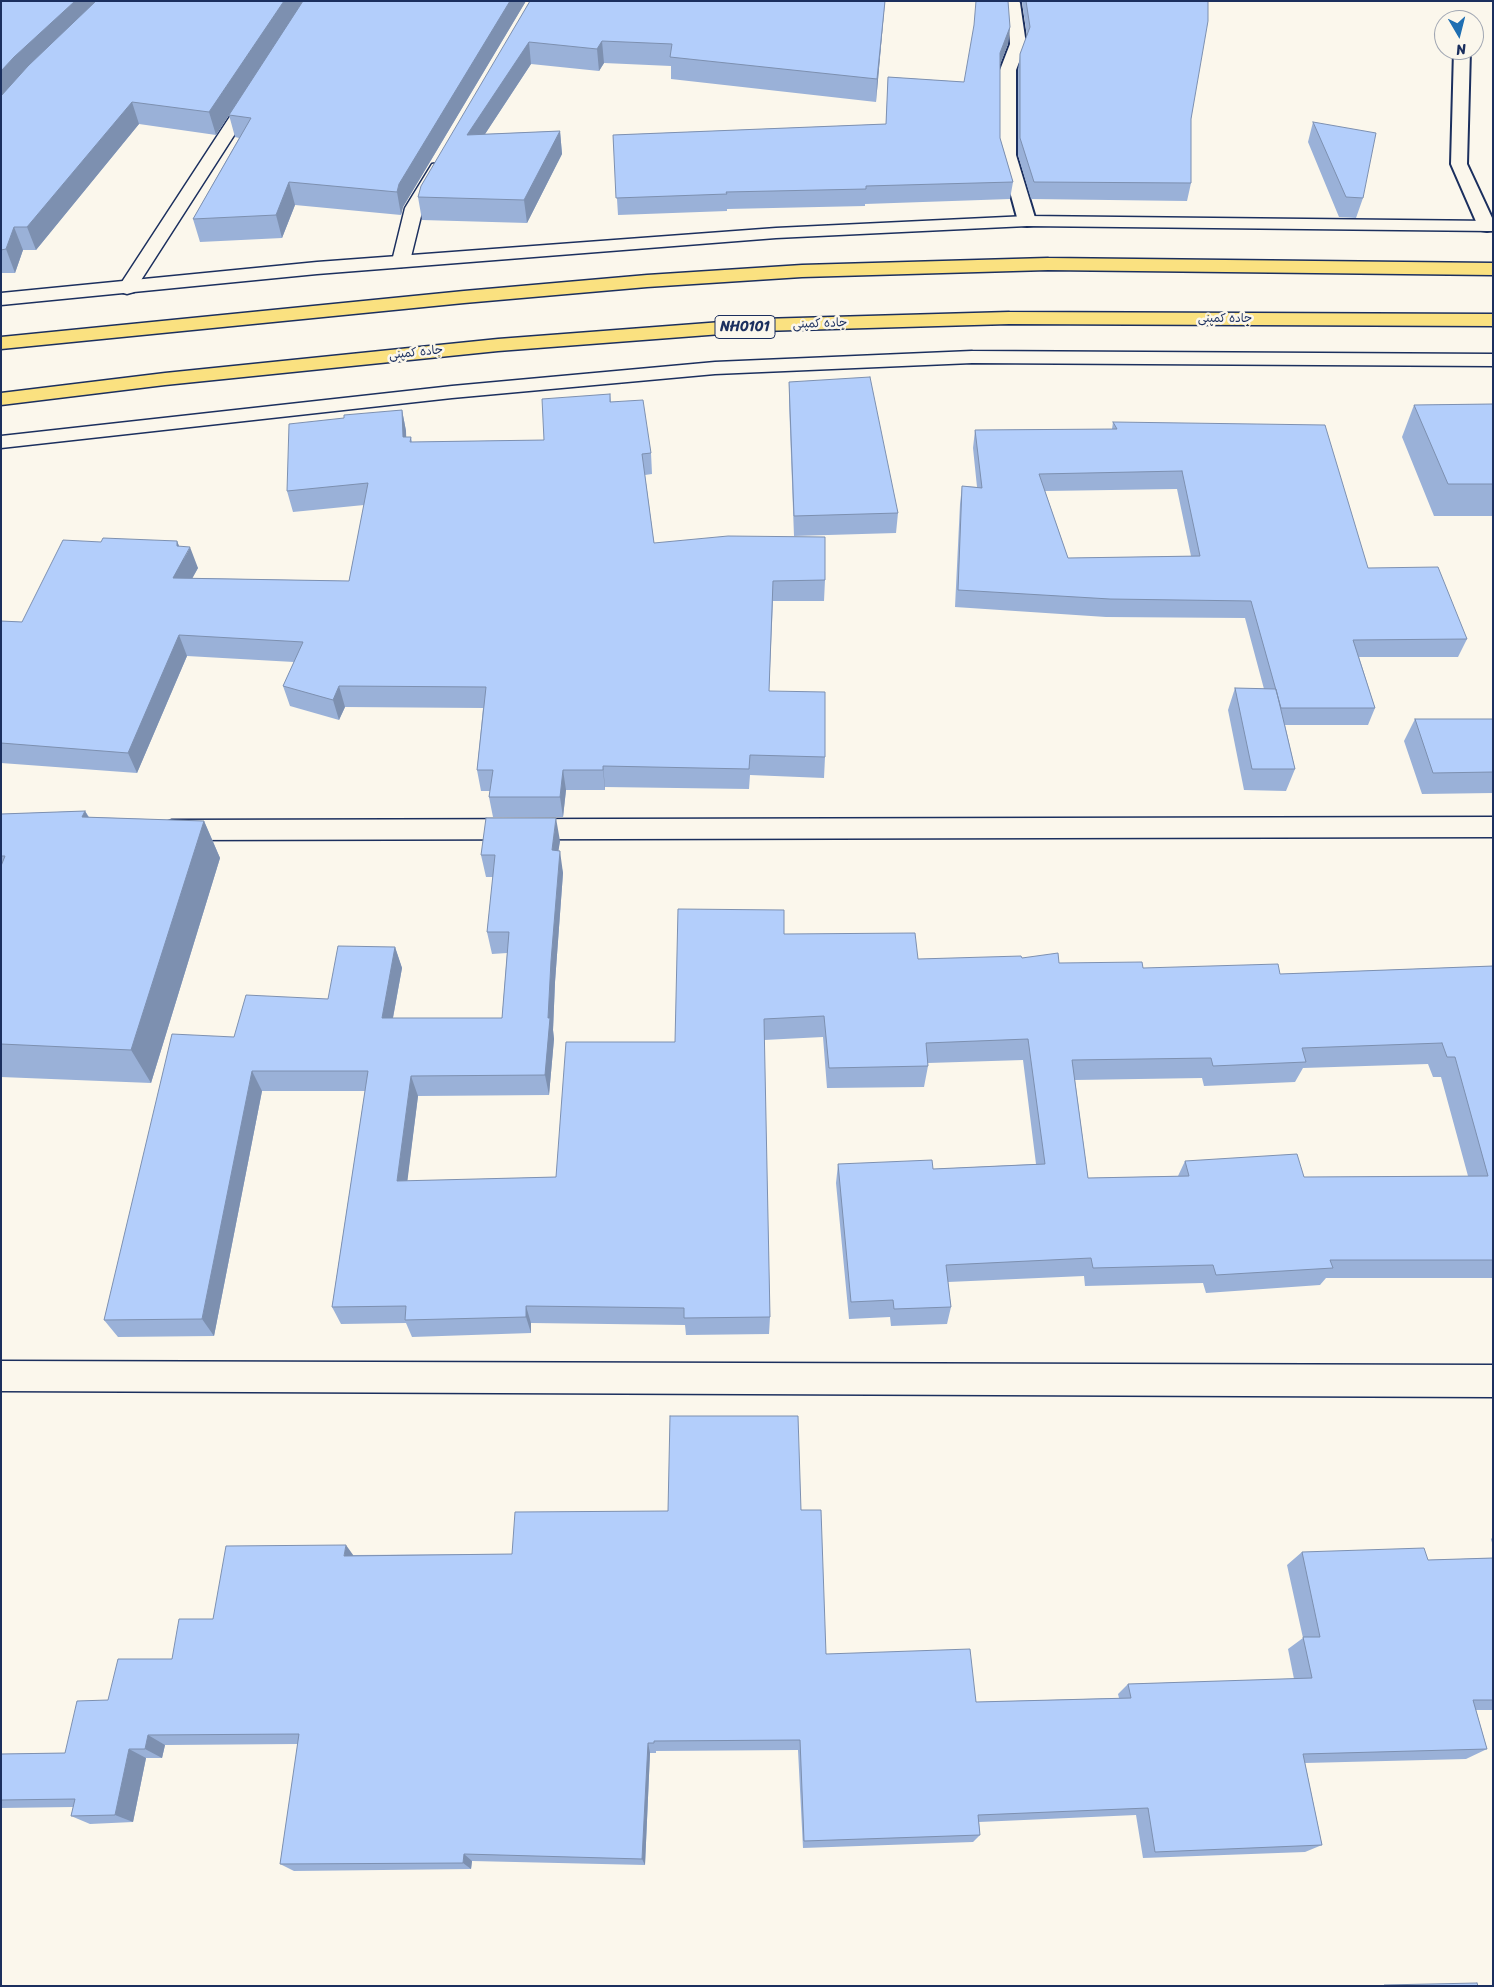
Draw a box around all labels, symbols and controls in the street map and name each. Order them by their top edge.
north arrow [1434,10,1484,60]
text: N [1454,36,1468,62]
street label: جاده کمپنی [1198,312,1252,326]
road number: NH0101 [715,316,775,338]
street label: جاده کمپنی [792,316,848,332]
street label: جاده کمپنی [388,343,444,363]

